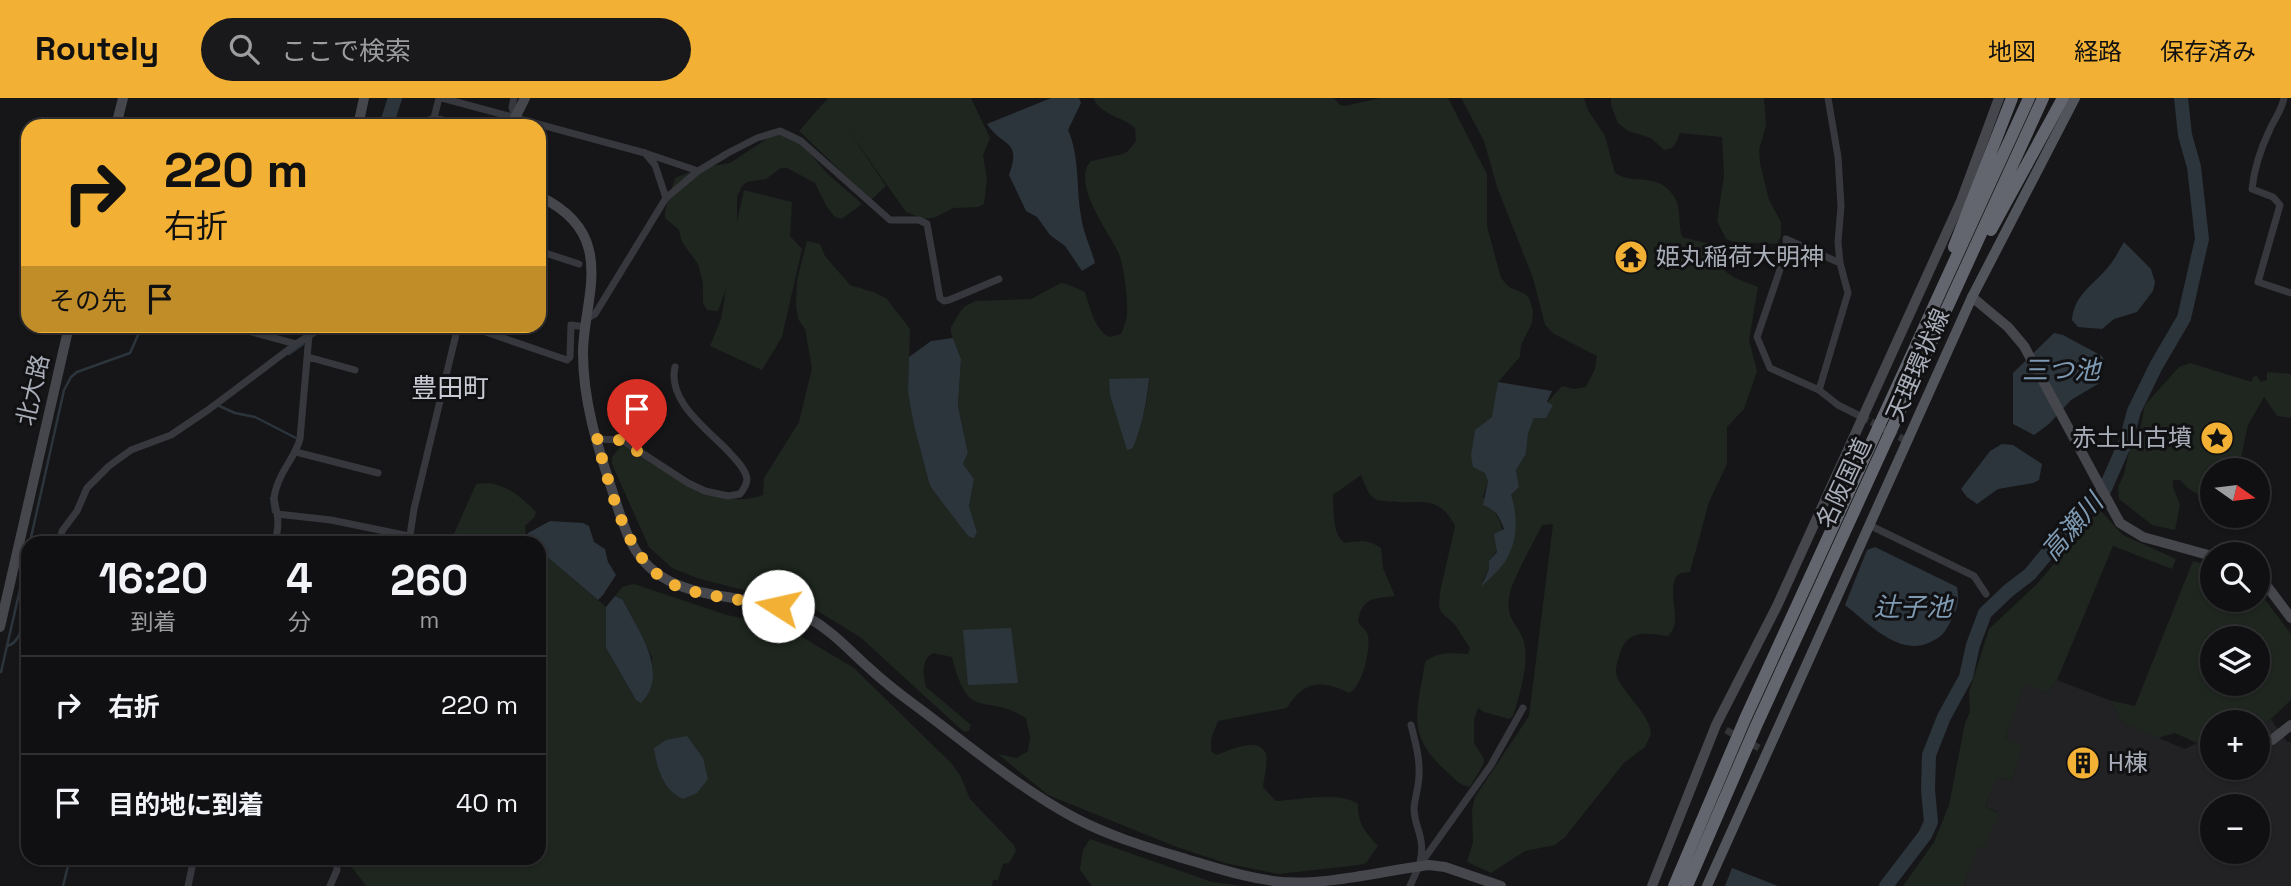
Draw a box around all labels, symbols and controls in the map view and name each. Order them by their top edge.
search box [201,18,691,81]
text: Routely [35,28,159,70]
icon: search [225,30,263,68]
text: ここで検索 [281,34,411,68]
text: 地図 [1988,36,2036,67]
text: 経路 [2074,36,2122,67]
text: 保存済み [2160,36,2256,67]
text: 220 m [164,139,308,201]
icon: right [49,147,140,238]
text: 右折 [164,206,228,246]
temple icon: 姫丸稲荷大明神 [1612,238,1650,276]
place label: 姫丸稲荷大明神 [1656,241,1824,272]
icon: arrive [141,280,179,318]
text: その先 [49,284,127,318]
street label: 天理環状線 [1879,304,1956,426]
street label: 北大路 [9,351,56,428]
water label: 三つ池 [2022,353,2103,387]
district label: 豊田町 [411,371,489,405]
pin [607,379,667,451]
icon: arrive [618,390,656,428]
place icon: 赤土山古墳 [2198,419,2236,457]
place label: 赤土山古墳 [2072,422,2192,453]
street label: 名阪国道 [1809,433,1878,533]
north arrow [2200,458,2270,528]
map controls [2200,458,2270,864]
water label: 高瀬川 [2034,484,2112,568]
button: search [2200,542,2270,612]
text: 16:20 [99,552,208,605]
text: 4 [286,552,313,605]
text: 260 [390,554,468,607]
position arrow [741,569,815,643]
water label: 辻子池 [1874,590,1955,624]
text: m [419,605,439,635]
text: 到着 [130,607,176,637]
text: 分 [288,607,311,637]
button: layers [2200,626,2270,696]
icon: right [49,686,87,724]
text: 220 m [441,688,518,722]
text: 右折 [108,690,160,724]
button: + [2200,710,2270,780]
building icon: H棟 [2064,744,2102,782]
place label: H棟 [2108,747,2148,778]
icon: arrive [49,784,87,822]
text: 40 m [456,786,518,820]
text: 目的地に到着 [108,788,264,822]
button: − [2200,794,2270,864]

